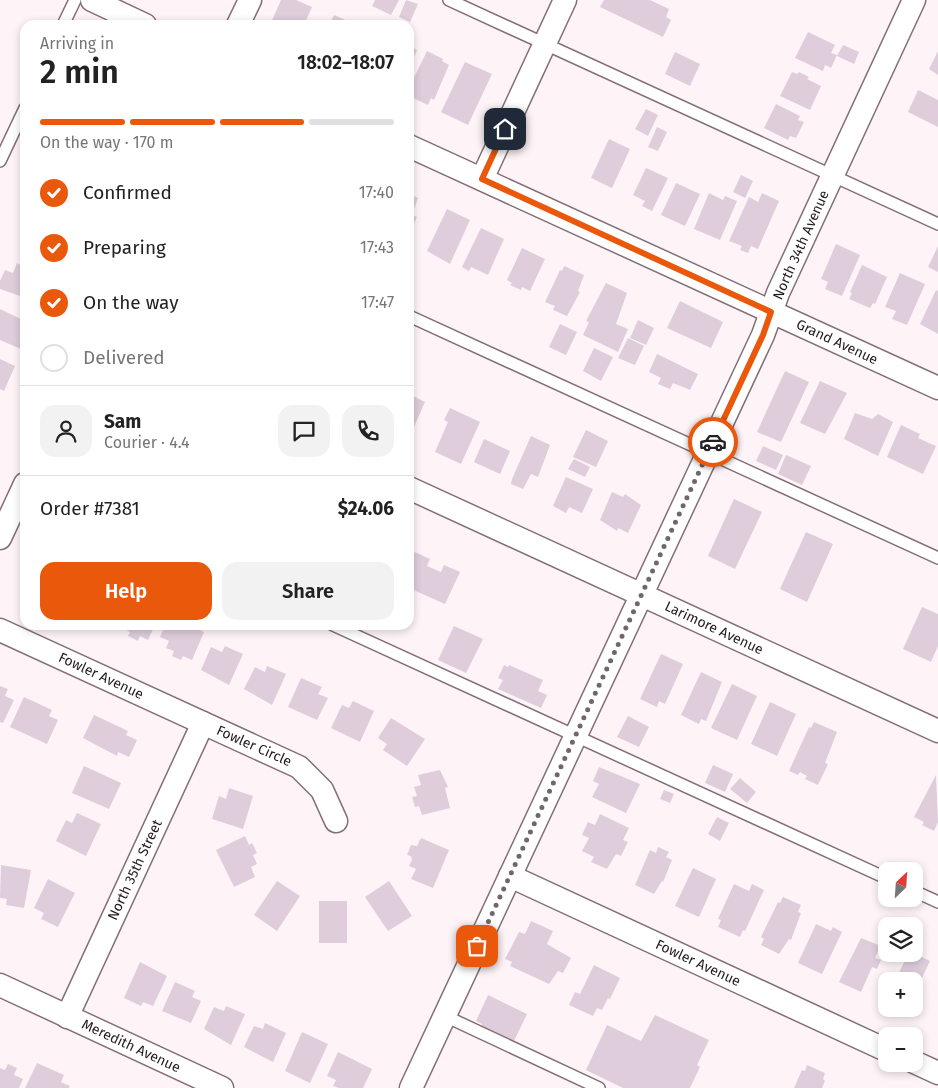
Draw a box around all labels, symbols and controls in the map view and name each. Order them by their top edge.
text: Arriving in [40,34,114,53]
text: 18:02–18:07 [297,51,394,74]
text: 2 min [40,53,119,91]
pin [484,108,526,150]
icon: home [491,115,519,143]
text: On the way · 170 m [40,133,173,152]
icon: check [40,179,68,207]
text: Confirmed [83,181,172,204]
text: 17:40 [359,183,394,202]
street label: North 34th Avenue [769,188,833,302]
icon: check [40,234,68,262]
text: Preparing [83,236,166,259]
text: 17:43 [360,238,394,257]
icon: check [40,289,68,317]
text: On the way [83,291,179,314]
text: 17:47 [361,293,394,312]
street label: Grand Avenue [793,316,881,368]
text: Delivered [83,346,165,369]
button: person [40,405,92,457]
button: chat [278,405,330,457]
button: phone [342,405,394,457]
text: Sam [104,410,141,433]
courier [688,417,738,467]
icon: car [699,428,727,456]
text: Courier · 4.4 [104,433,190,452]
text: Order #7381 [40,497,140,520]
text: $24.06 [338,497,394,520]
button: Help [40,562,212,620]
button: Share [222,562,394,620]
street label: Larimore Avenue [662,598,766,658]
street label: Fowler Avenue [56,649,146,703]
street label: Fowler Circle [214,722,294,770]
street label: North 35th Street [104,816,166,923]
north arrow [878,862,922,908]
map controls [878,862,923,1072]
button: layers [878,917,923,962]
pin [456,925,498,967]
icon: bag [463,932,491,960]
street label: Fowler Avenue [653,936,743,990]
button: + [878,972,923,1017]
street label: Meredith Avenue [79,1016,183,1076]
button: − [878,1027,923,1072]

